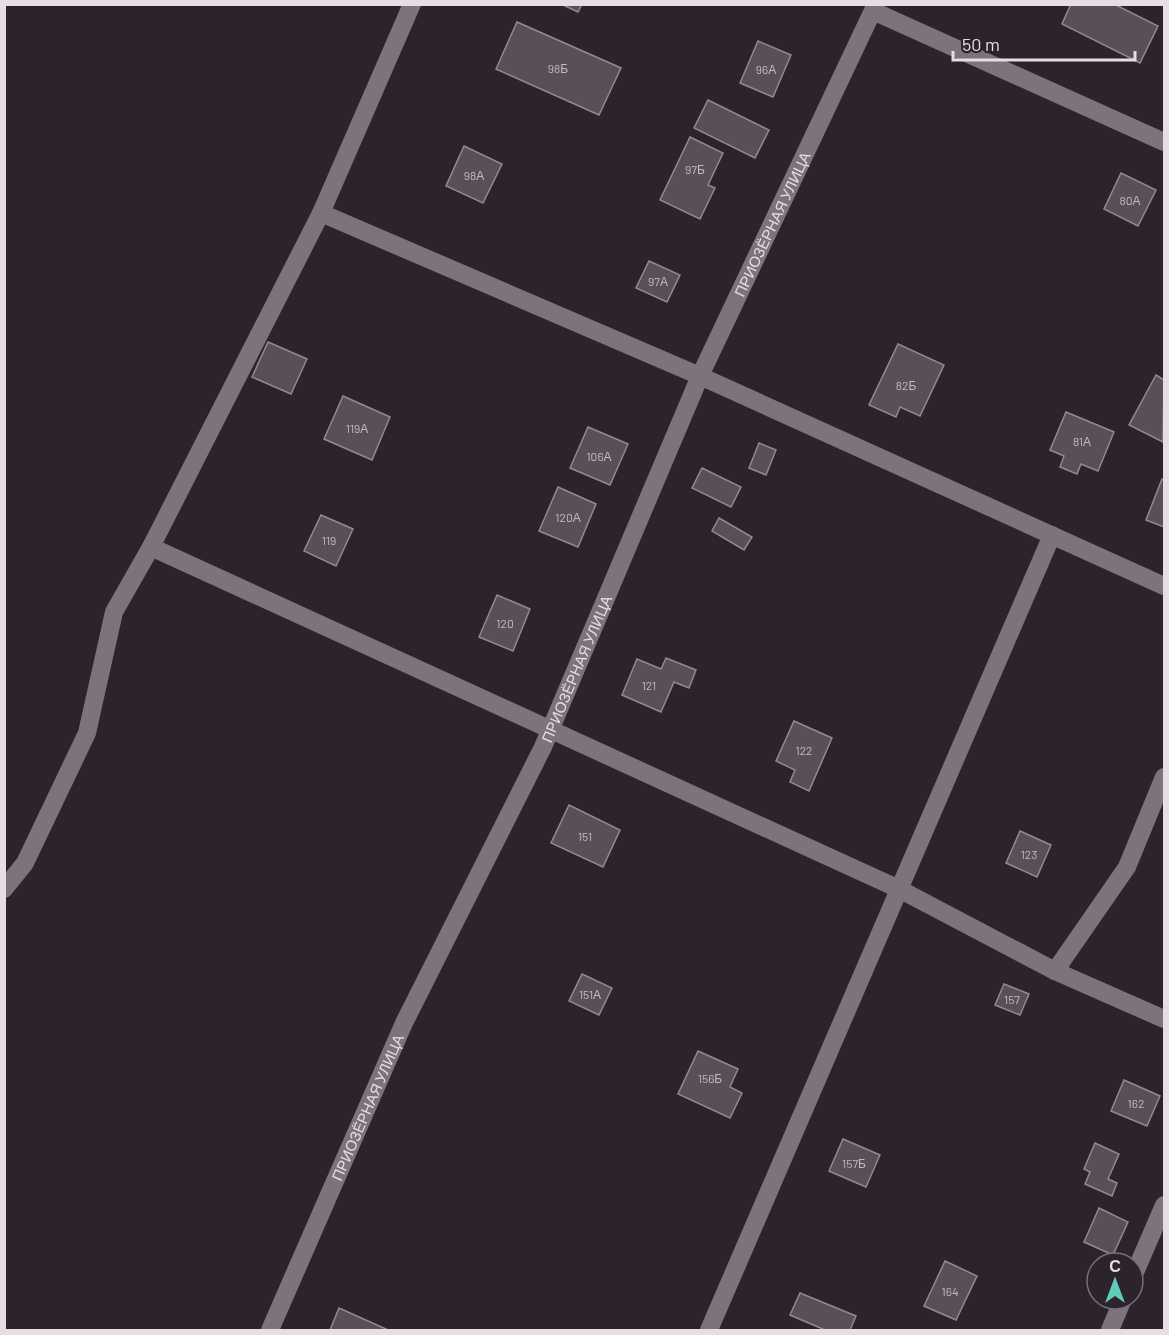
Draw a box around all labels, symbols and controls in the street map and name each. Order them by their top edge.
scale bar [953,24,1134,62]
text: 50 m [962,33,1000,55]
house number: 98Б [548,61,568,75]
house number: 96А [756,62,776,76]
street label: ПРИОЗЁРНАЯ УЛИЦА [730,149,814,299]
house number: 97Б [685,162,705,176]
house number: 98А [464,168,484,182]
house number: 80А [1119,193,1141,207]
house number: 97А [648,274,668,288]
house number: 82Б [896,378,916,392]
house number: 119А [346,421,368,435]
house number: 81А [1073,434,1091,448]
house number: 106А [586,449,612,463]
house number: 120А [555,510,581,524]
house number: 119 [322,533,336,547]
street label: ПРИОЗЁРНАЯ УЛИЦА [537,593,615,745]
house number: 120 [496,616,514,630]
house number: 121 [642,678,656,692]
house number: 122 [795,743,813,757]
house number: 151 [578,829,592,843]
house number: 123 [1021,847,1037,861]
house number: 151А [579,987,601,1001]
house number: 157 [1004,992,1020,1006]
street label: ПРИОЗЁРНАЯ УЛИЦА [327,1031,407,1183]
house number: 156Б [698,1071,722,1085]
house number: 162 [1128,1096,1144,1110]
house number: 157Б [842,1156,866,1170]
north arrow [1085,1251,1145,1311]
text: С [1109,1256,1121,1275]
house number: 164 [942,1284,959,1298]

